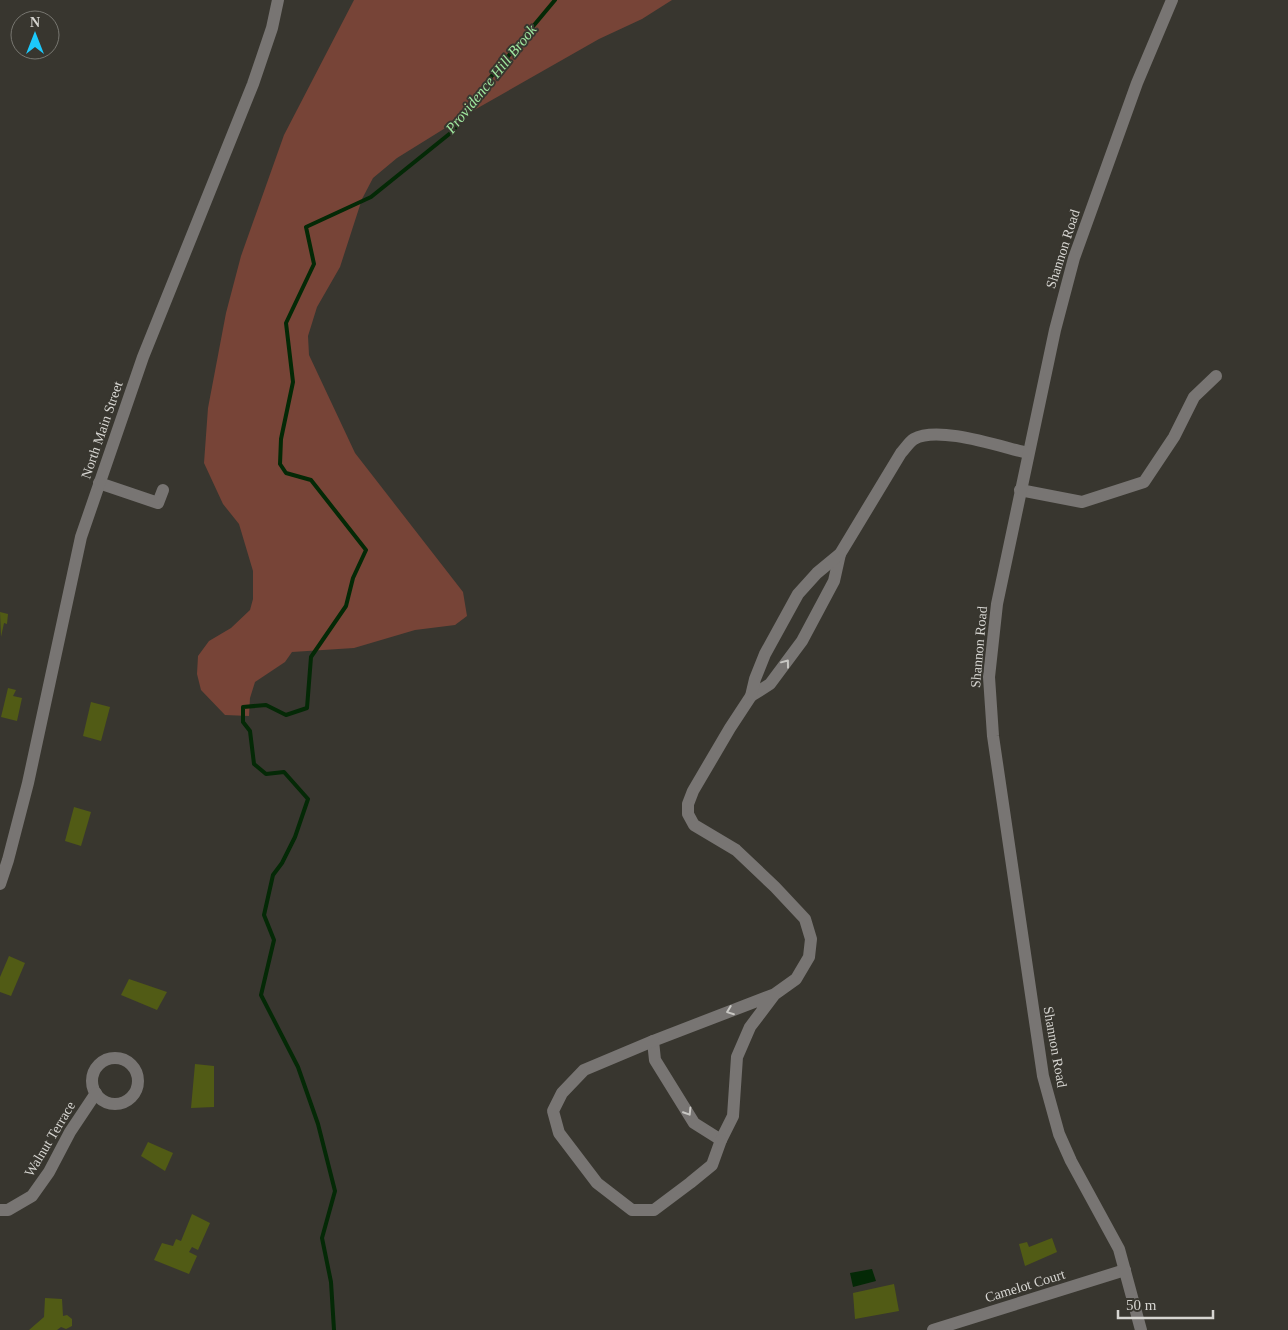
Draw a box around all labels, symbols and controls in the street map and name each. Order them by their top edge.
north arrow [10,10,60,60]
text: N [30,15,40,30]
water label: Providence Hill Brook [442,21,540,137]
street label: Shannon Road [1043,208,1083,290]
street label: North Main Street [78,379,126,481]
street label: Shannon Road [968,605,990,689]
one-way arrow [780,659,789,669]
one-way arrow [726,1005,734,1015]
street label: Shannon Road [1040,1005,1070,1089]
street label: Walnut Terrace [22,1099,78,1179]
one-way arrow [681,1107,691,1116]
street label: Camelot Court [983,1267,1067,1305]
scale bar [1118,1288,1213,1320]
text: 50 m [1126,1297,1157,1313]

